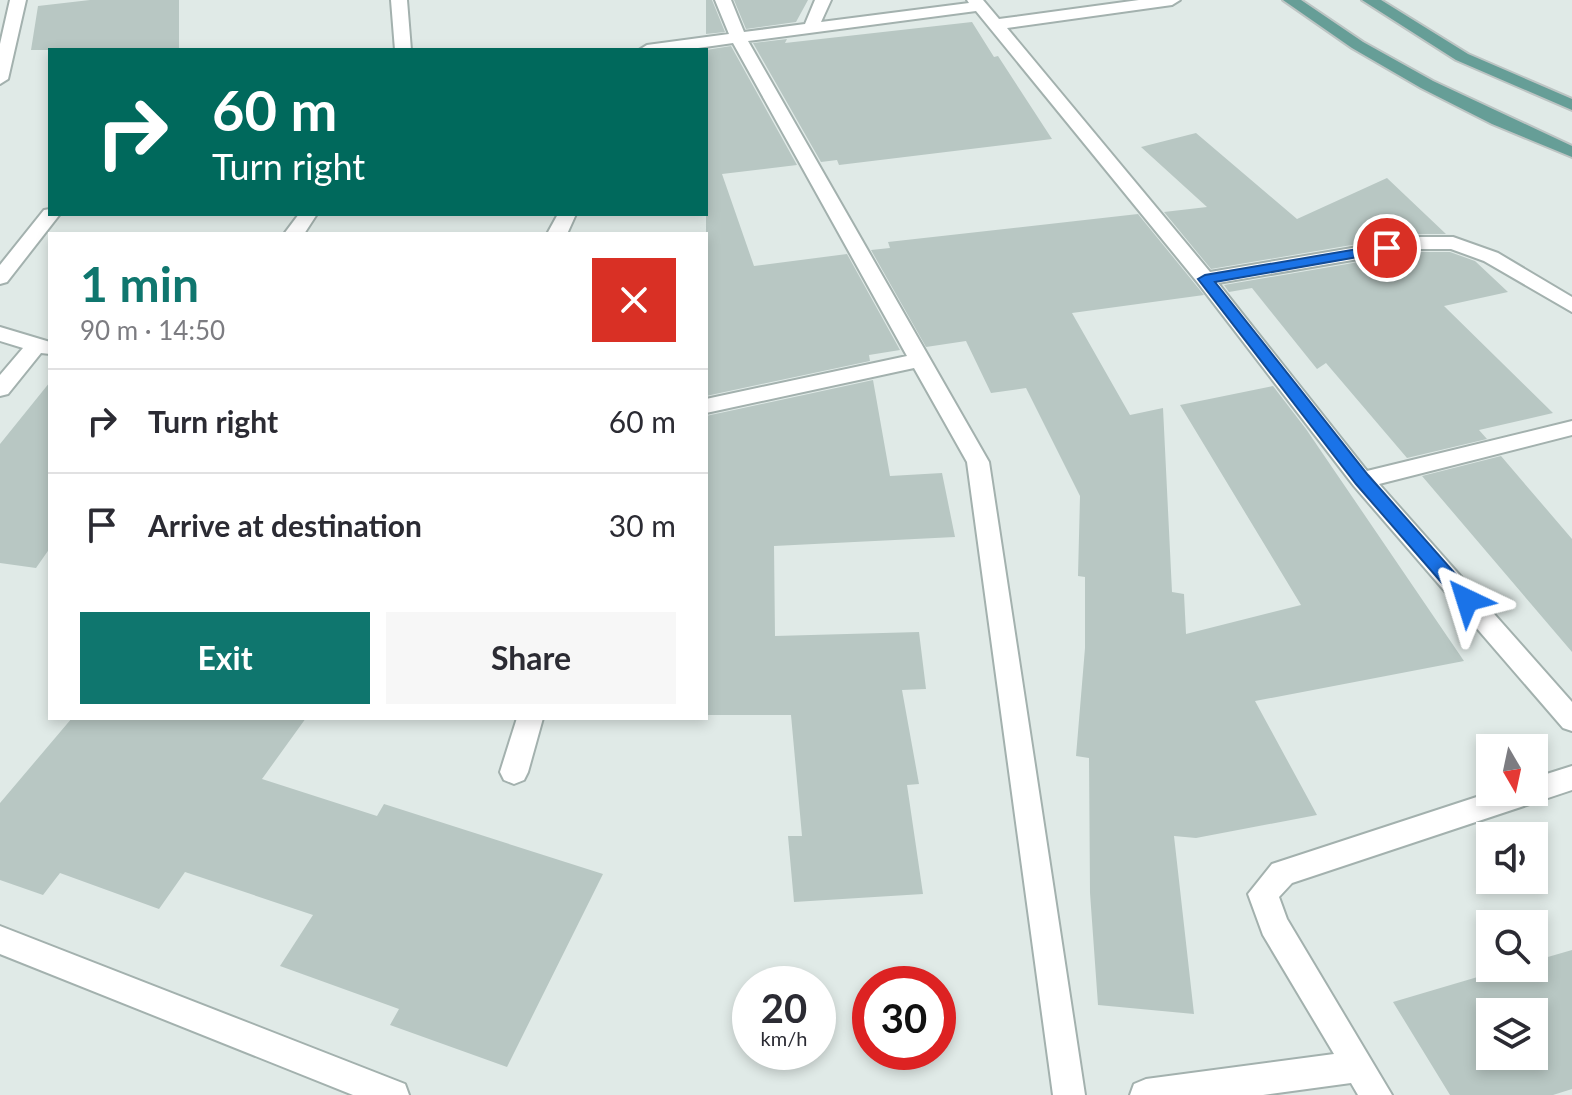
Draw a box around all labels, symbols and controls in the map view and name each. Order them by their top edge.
text: 60 m [212,76,337,143]
icon: right [80,80,184,184]
text: Turn right [212,144,365,188]
pin [1353,214,1421,282]
icon: arrive [1365,226,1409,270]
text: 1 min [80,255,199,312]
button: close [592,258,676,342]
text: 90 m · 14:50 [80,314,225,346]
icon: right [80,399,124,443]
text: Turn right [148,403,278,439]
text: 60 m [609,403,676,439]
icon: arrive [80,503,124,547]
text: Arrive at destination [148,507,422,543]
text: 30 m [609,507,676,543]
position arrow [1425,558,1509,642]
button: Exit [80,612,370,704]
button: Share [386,612,676,704]
north arrow [1476,734,1548,806]
map controls [1476,734,1548,1070]
button: sound [1476,822,1548,894]
button: search [1476,910,1548,982]
speed limit sign: 30 [852,966,956,1070]
text: 20 [761,984,807,1032]
button: layers [1476,998,1548,1070]
text: km/h [761,1026,807,1050]

